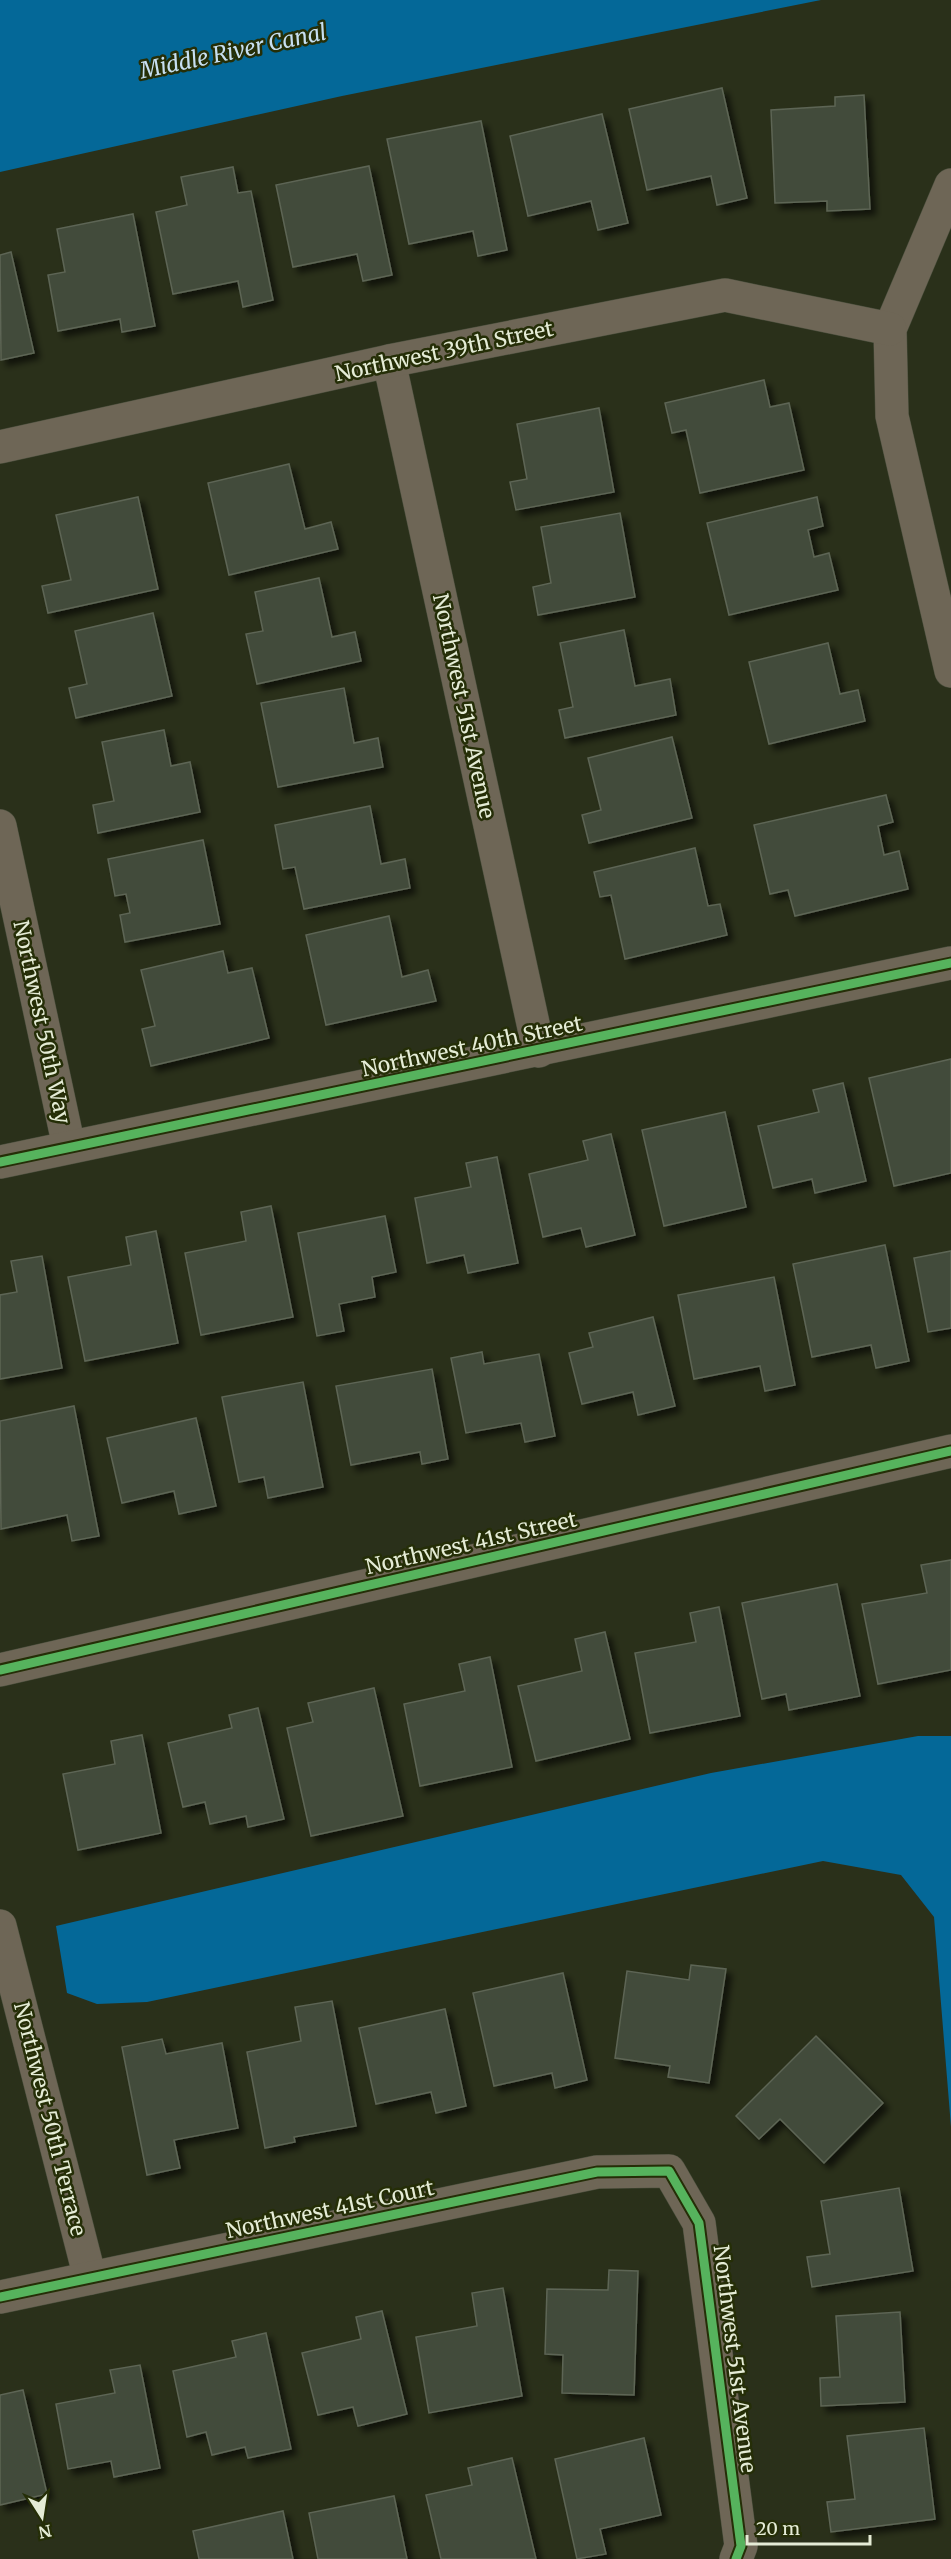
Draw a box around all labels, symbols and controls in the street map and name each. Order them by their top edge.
water label: Middle River Canal [136,18,329,85]
street label: Northwest 39th Street [332,315,556,387]
street label: Northwest 51st Avenue [427,591,501,821]
street label: Northwest 50th Way [7,918,77,1127]
street label: Northwest 40th Street [359,1009,585,1083]
street label: Northwest 41st Street [363,1506,579,1580]
street label: Northwest 50th Terrace [8,1999,92,2239]
street label: Northwest 41st Court [223,2174,437,2244]
street label: Northwest 51st Avenue [708,2244,762,2474]
north arrow [12,2487,72,2547]
scale bar [747,2508,870,2546]
text: 20 m [756,2517,800,2540]
text: N [37,2521,53,2543]

